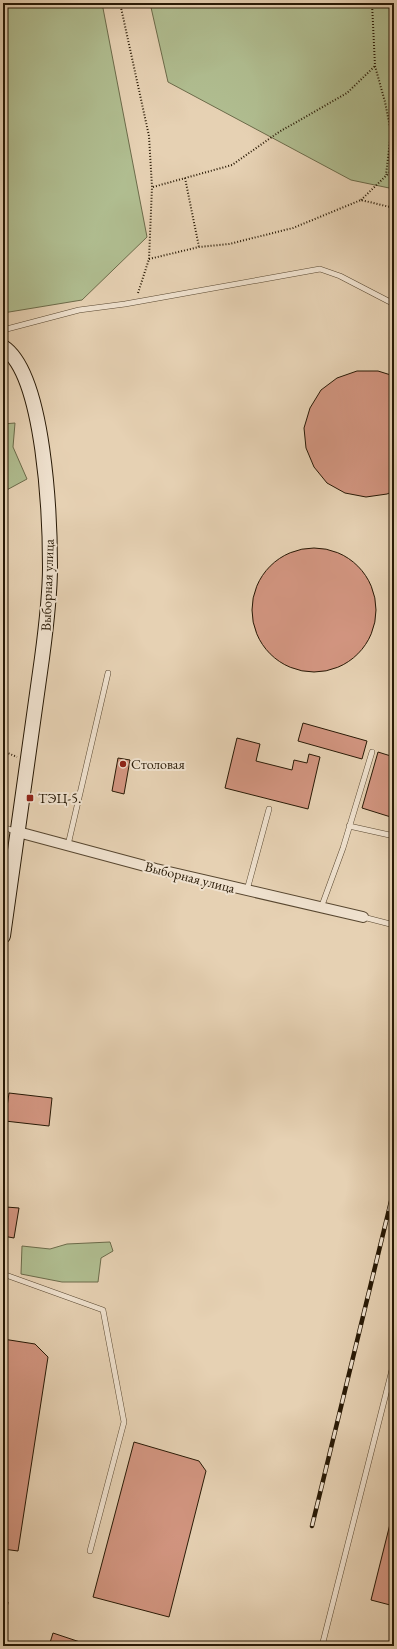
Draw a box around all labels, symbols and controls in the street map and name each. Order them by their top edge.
street label: Выборная улица [36,538,58,631]
place label: Столовая [131,755,185,773]
marker: Столовая [118,759,128,769]
place label: ТЭЦ-5. [38,789,81,807]
marker: ТЭЦ-5. [25,793,35,803]
street label: Выборная улица [143,857,237,897]

